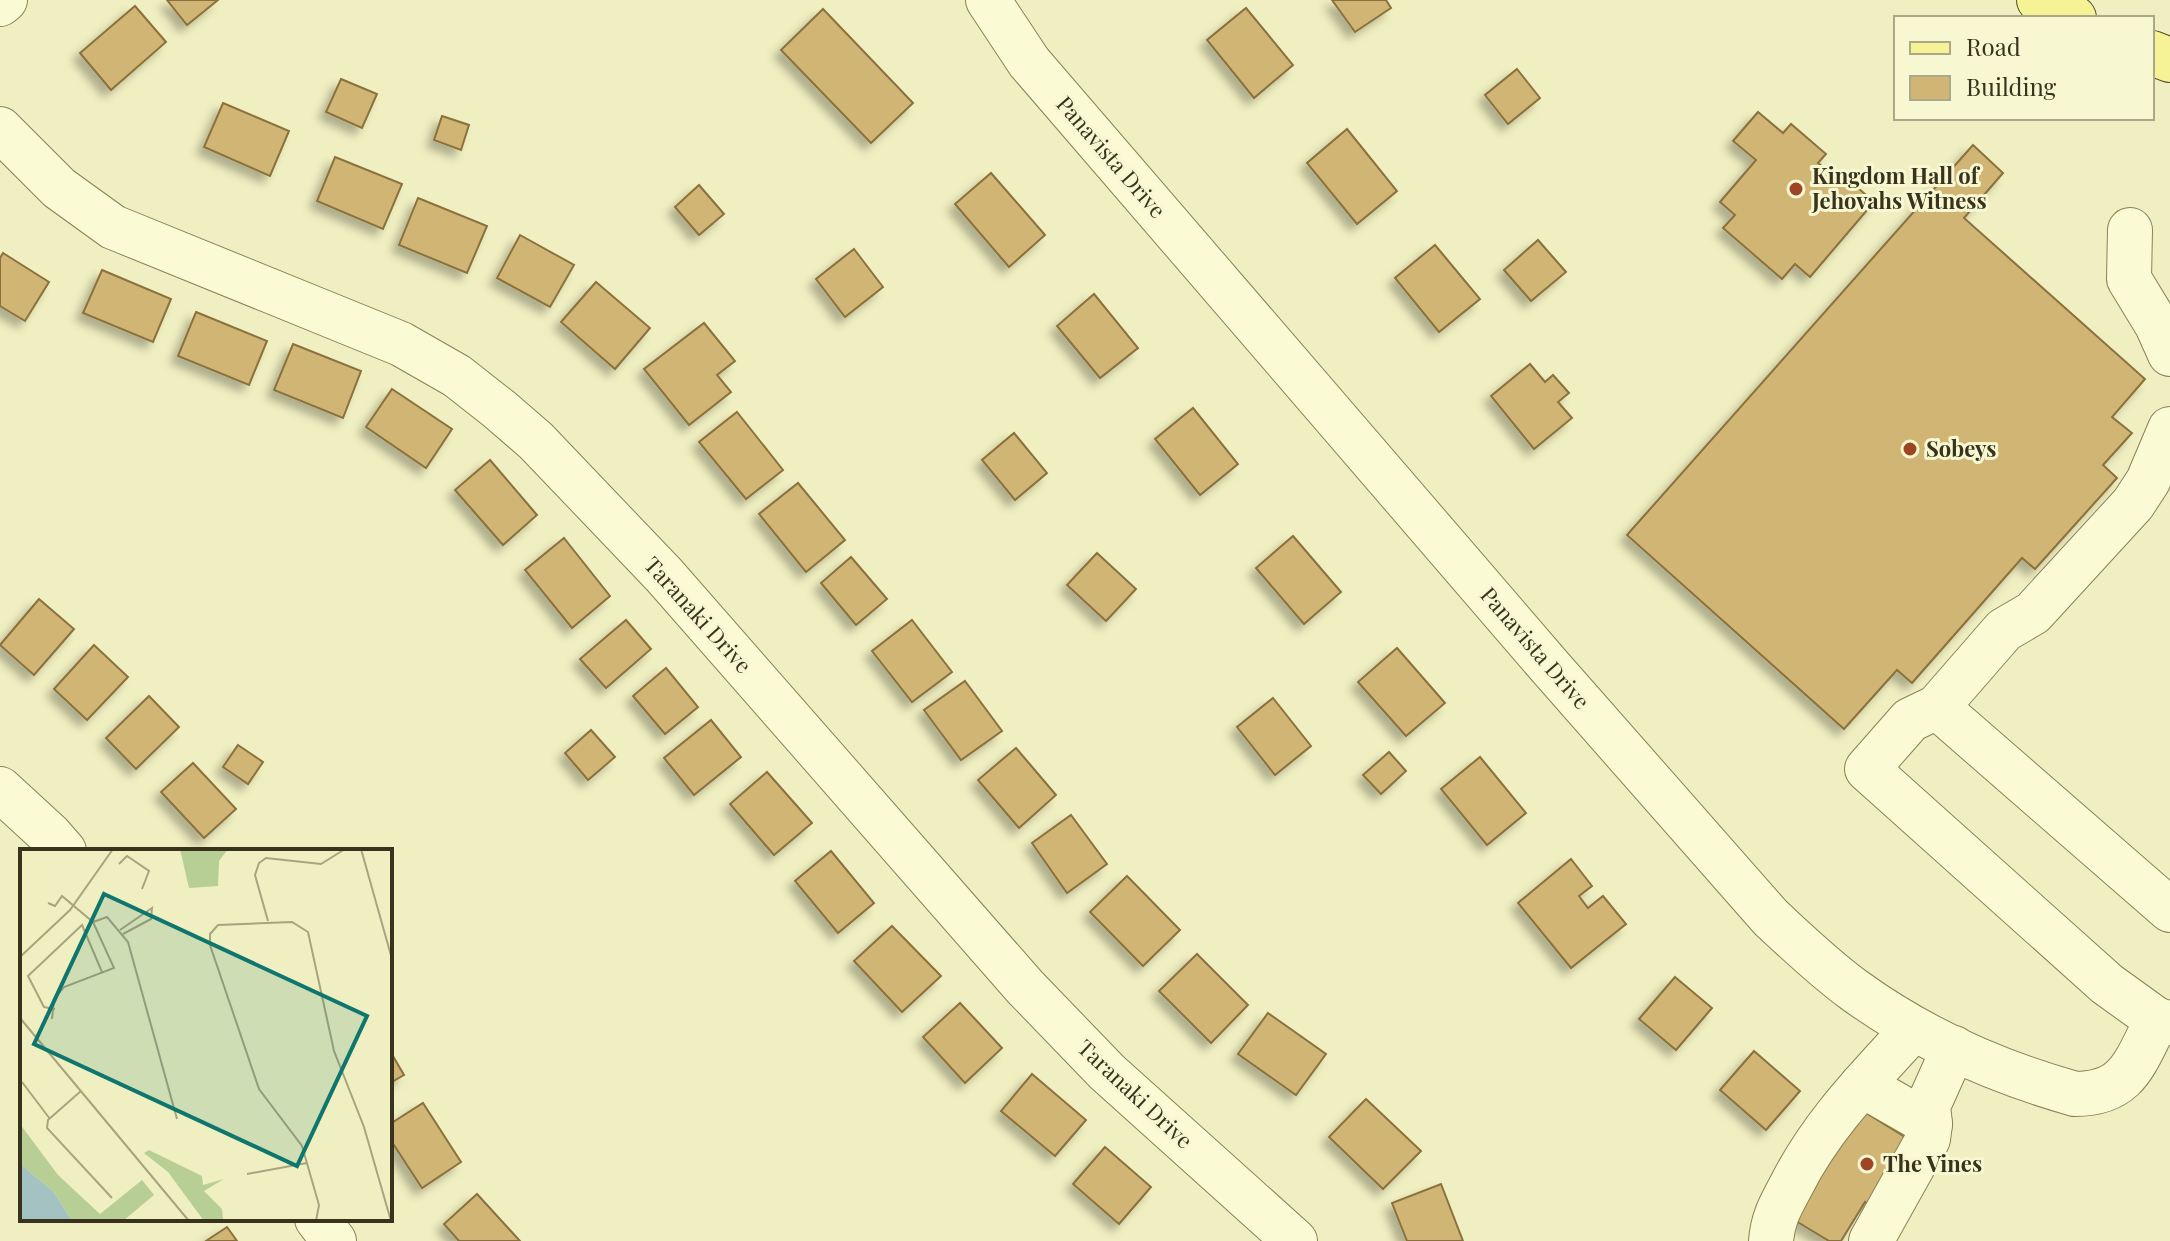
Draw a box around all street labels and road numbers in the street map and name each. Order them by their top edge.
street label: Panavista Drive [1050,89,1173,224]
street label: Taranaki Drive [638,550,759,679]
street label: Panavista Drive [1474,580,1597,715]
street label: Taranaki Drive [1072,1032,1200,1154]

